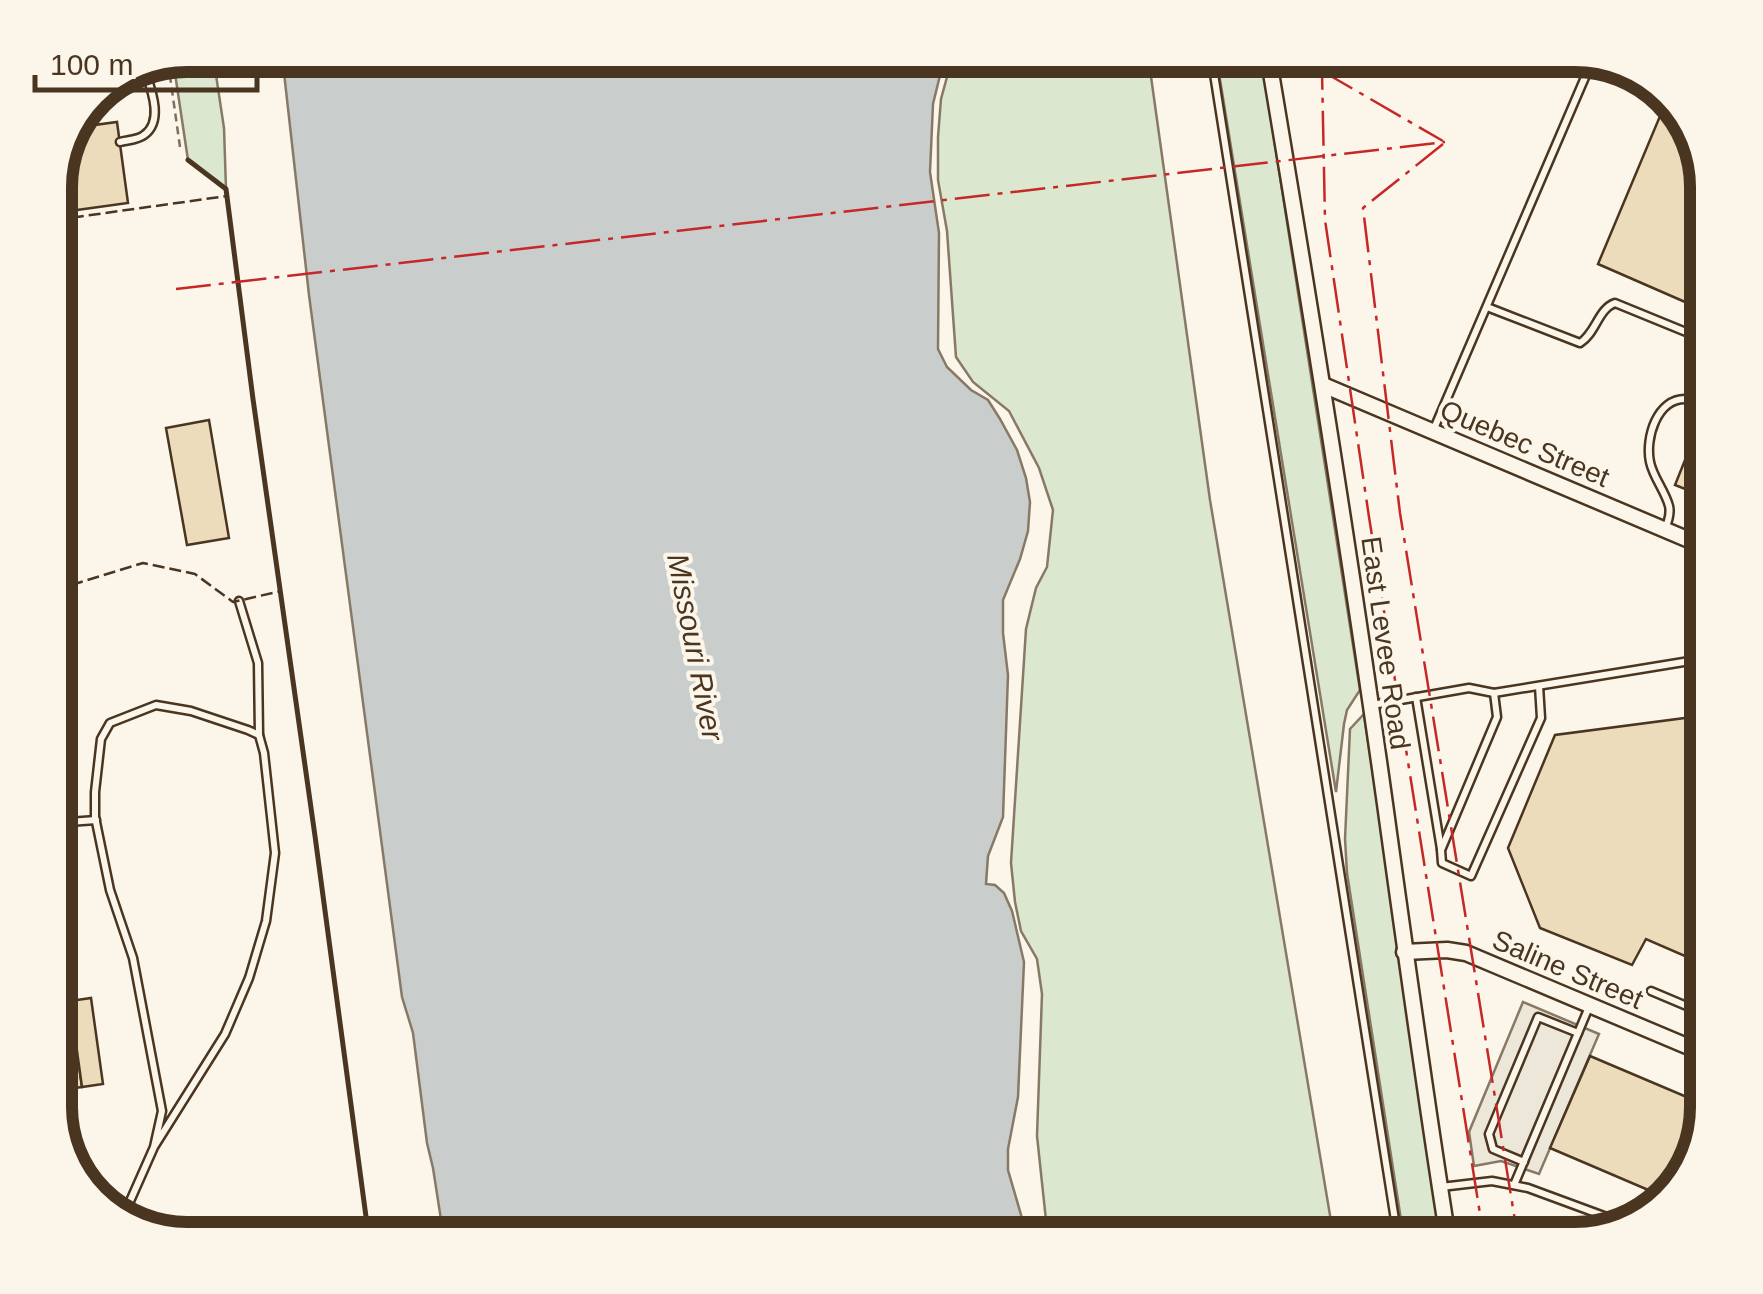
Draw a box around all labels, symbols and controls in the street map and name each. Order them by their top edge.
scale bar [35,30,258,92]
text: 100 m [50,48,133,81]
street label: Quebec Street [1436,394,1614,493]
street label: East Levee Road [1355,535,1416,752]
water label: Missouri River [661,550,730,744]
street label: Saline Street [1488,924,1648,1015]

